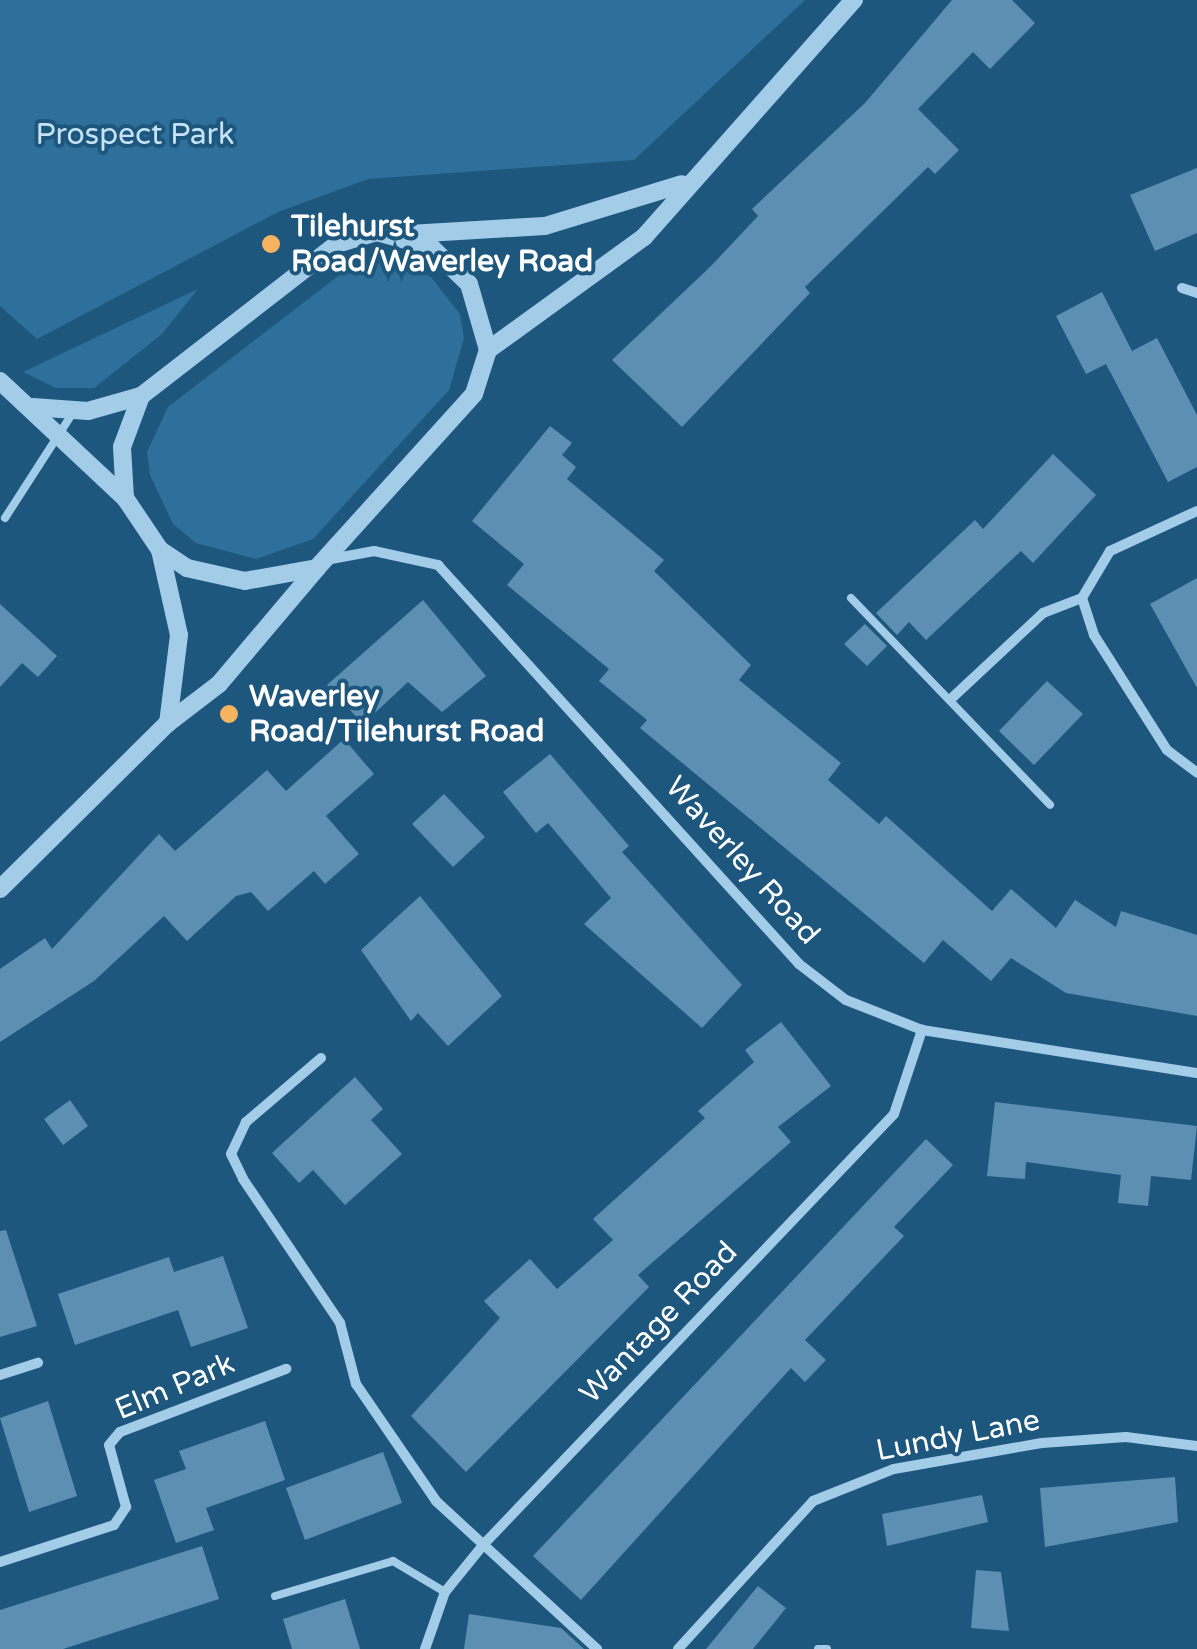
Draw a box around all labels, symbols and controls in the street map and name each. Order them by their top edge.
park label: Prospect Park [36,117,234,153]
place label: Tilehurst Road/Waverley Road [291,209,593,280]
marker: Tilehurst Road/Waverley Road [260,233,282,255]
place label: Waverley Road/Tilehurst Road [249,679,544,750]
marker: Waverley Road/Tilehurst Road [218,703,240,725]
street label: Waverley Road [657,770,827,952]
street label: Wantage Road [573,1234,745,1412]
street label: Elm Park [110,1346,240,1428]
street label: Lundy Lane [873,1402,1043,1470]

